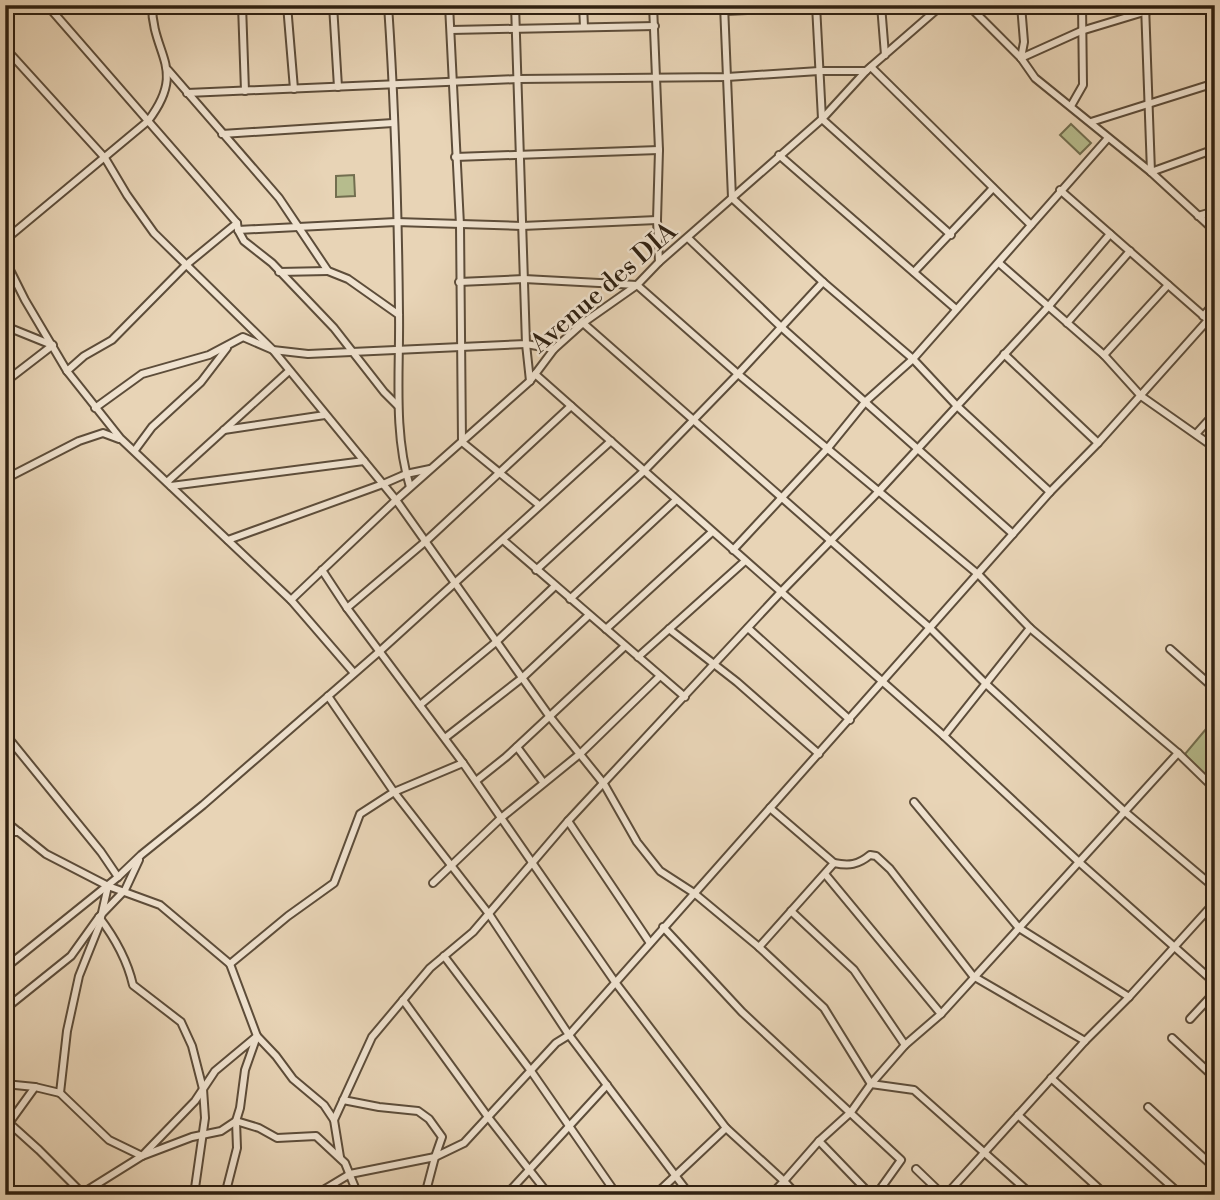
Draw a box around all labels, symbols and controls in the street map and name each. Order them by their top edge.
street label: Avenue des DIA [523,215,684,361]

